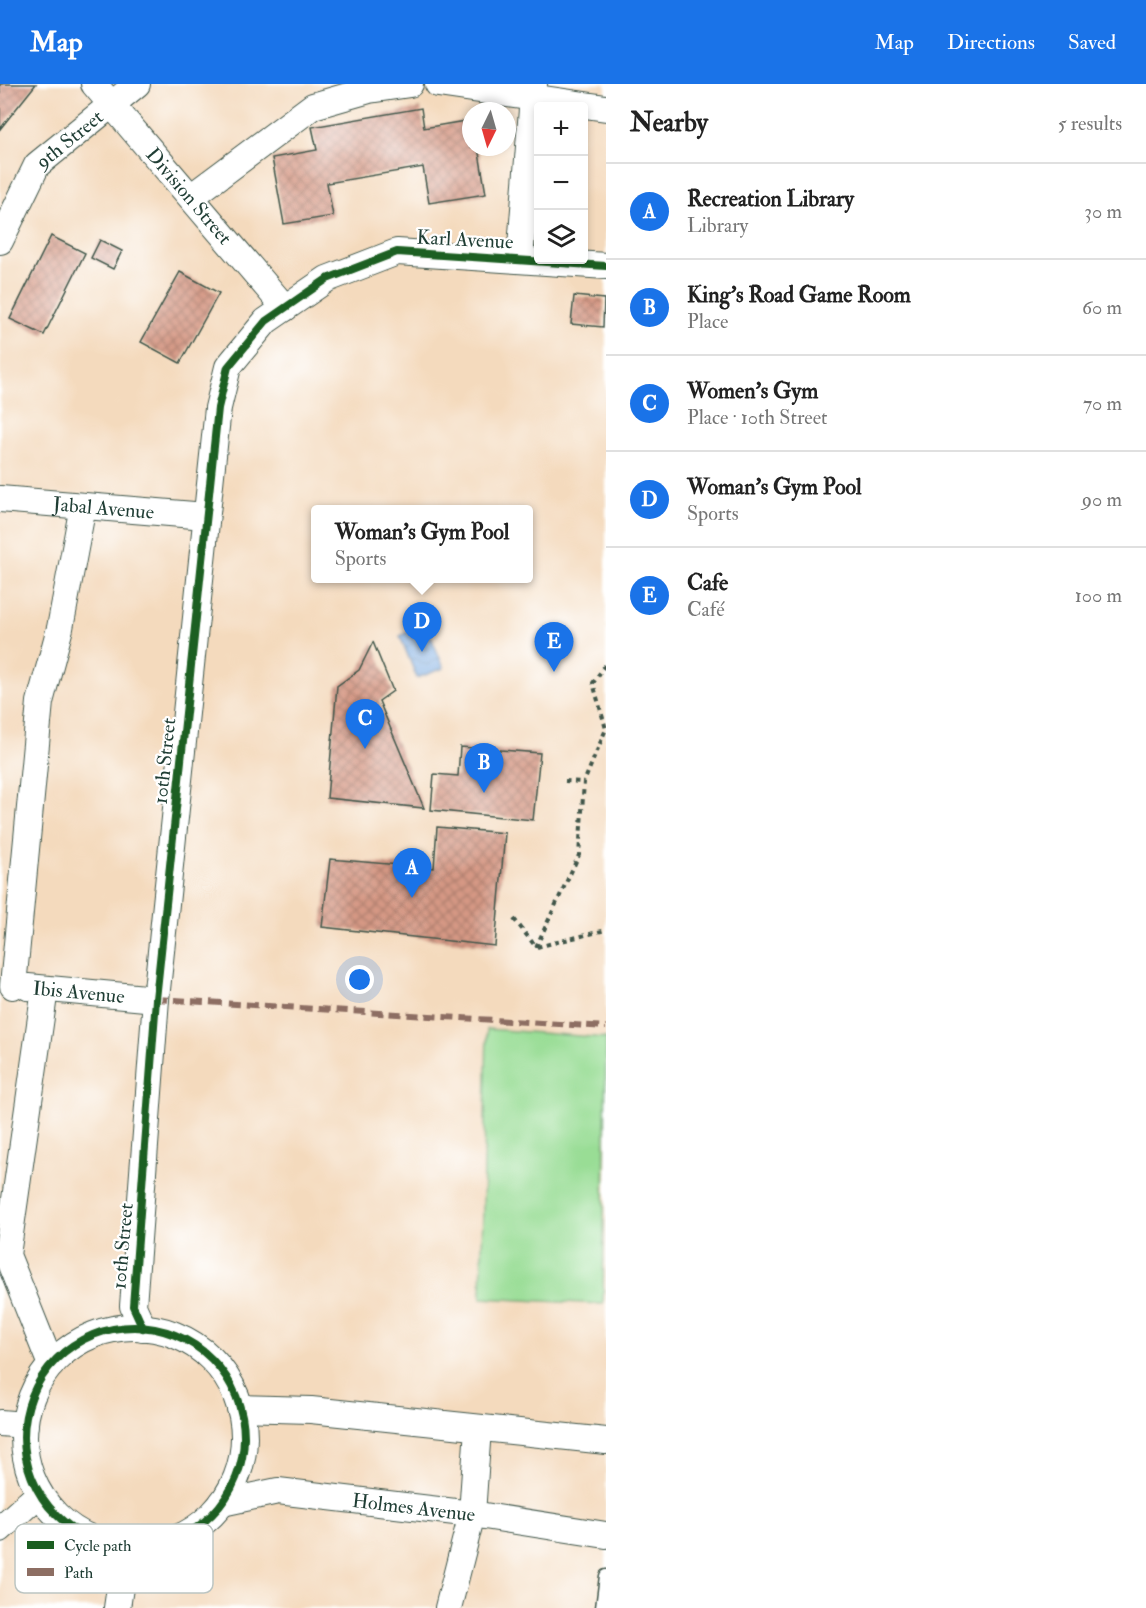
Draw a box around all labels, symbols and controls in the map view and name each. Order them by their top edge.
text: Map [30,25,83,60]
text: Map [874,29,914,56]
text: Directions [947,29,1035,56]
text: Saved [1068,29,1116,56]
north arrow [462,102,516,156]
map controls [534,102,588,264]
button: + [534,102,588,156]
street label: 9th Street [29,104,109,175]
text: Nearby [630,107,708,139]
text: 5 results [1058,111,1122,136]
street label: Division Street [141,142,238,250]
button: − [534,156,588,210]
text: Recreation Library [687,185,854,213]
text: A [643,199,656,224]
text: 30 m [1084,199,1122,224]
button: layers [534,210,588,264]
text: Library [687,213,748,238]
street label: Karl Avenue [416,224,514,255]
text: King's Road Game Room [687,281,911,309]
text: B [643,295,656,320]
text: 60 m [1082,295,1122,320]
text: Place [687,309,728,334]
text: Women's Gym [687,377,818,405]
text: C [642,391,657,416]
text: 70 m [1083,391,1122,416]
text: Place · 10th Street [687,405,827,430]
text: Woman's Gym Pool [687,473,862,501]
text: D [641,487,658,512]
text: 90 m [1082,487,1122,512]
street label: Jabal Avenue [51,491,155,525]
text: Sports [687,501,739,526]
popup [311,505,533,583]
text: Woman's Gym Pool [335,518,509,546]
text: Sports [335,546,386,571]
text: Cafe [687,569,728,597]
text: E [642,583,657,608]
text: 100 m [1075,583,1122,608]
text: Café [687,597,725,622]
pin: D [402,602,442,652]
pin: E [534,622,574,672]
pin: C [346,700,385,749]
street label: 10th Street [148,716,182,805]
pin: B [464,744,504,793]
pin: A [392,848,432,898]
your location [345,965,374,994]
street label: Ibis Avenue [32,976,126,1009]
street label: 10th Street [106,1201,139,1290]
street label: Holmes Avenue [351,1488,477,1527]
legend [15,1524,213,1593]
text: Cycle path [64,1536,132,1557]
text: Path [64,1563,94,1583]

